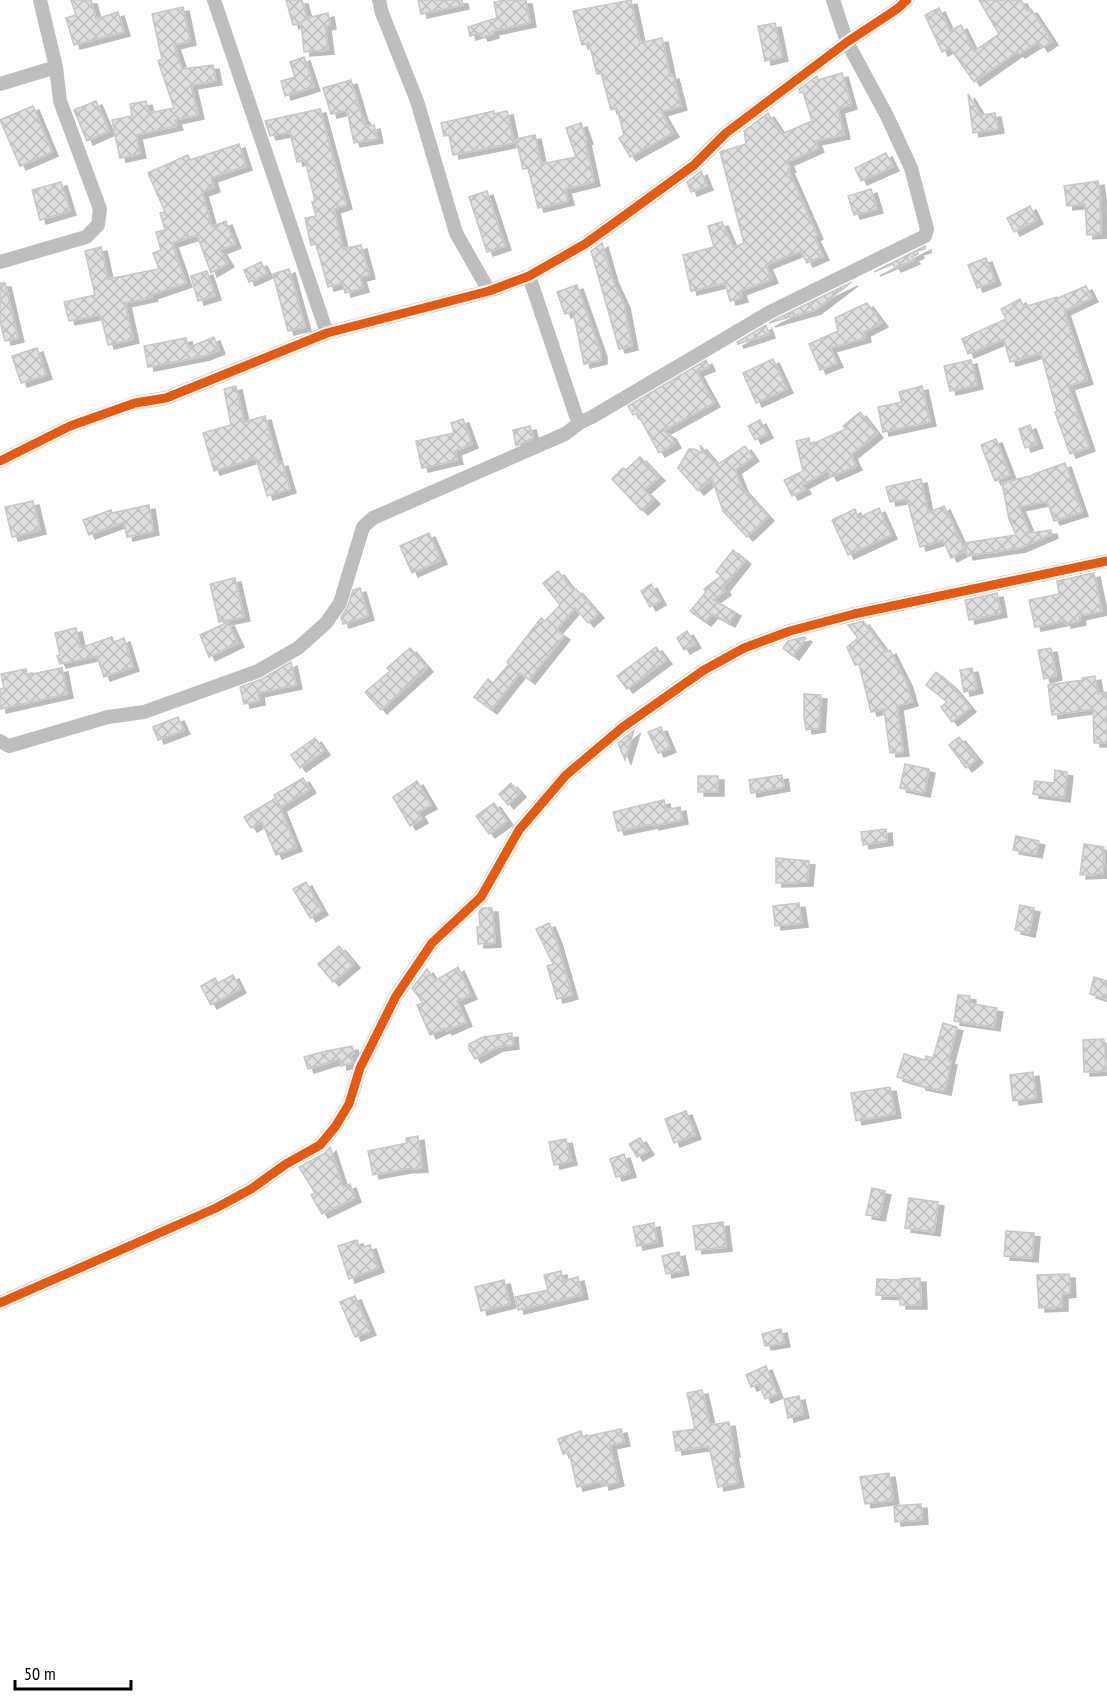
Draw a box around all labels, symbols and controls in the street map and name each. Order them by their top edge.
scale bar [15,1653,130,1691]
text: 50 m [24,1662,56,1685]

